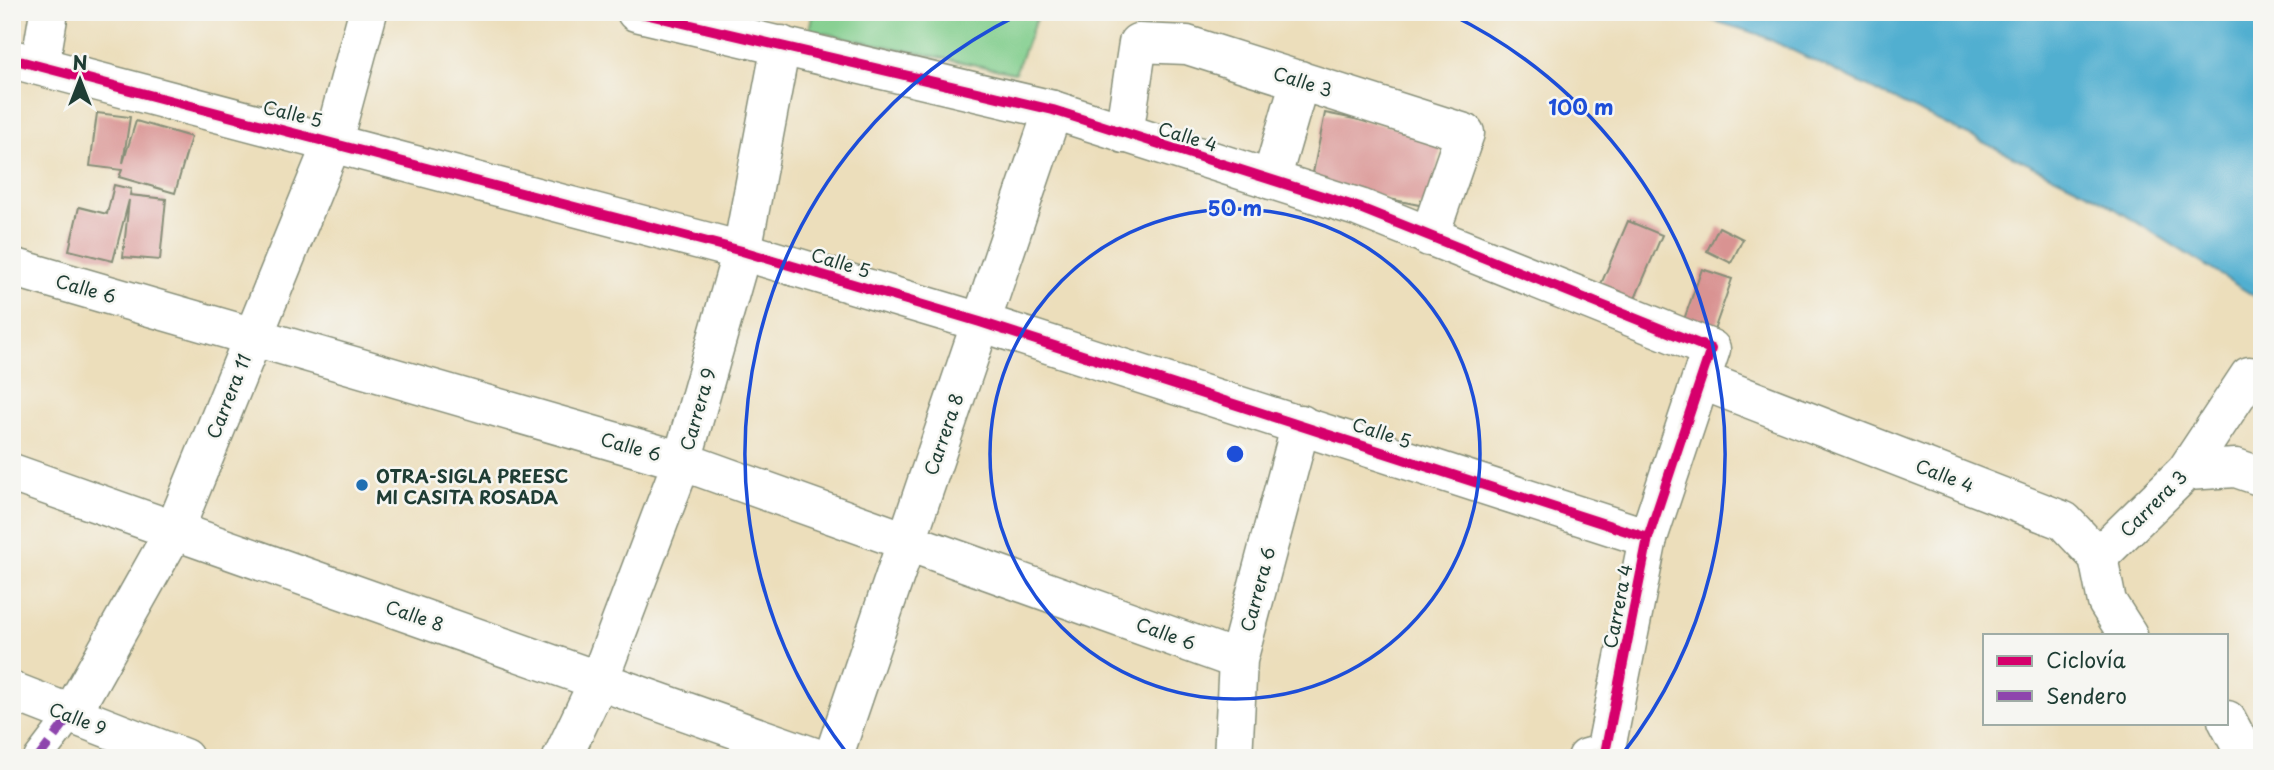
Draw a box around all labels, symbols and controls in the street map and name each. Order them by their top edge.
north arrow [46,46,116,116]
text: N [72,48,88,76]
street label: Calle 3 [1270,59,1336,103]
text: 100 m [1548,90,1614,122]
street label: Calle 5 [260,93,326,133]
street label: Calle 4 [1155,114,1221,158]
text: 50 m [1208,191,1262,223]
street label: Calle 5 [808,240,874,284]
street label: Calle 6 [53,267,119,309]
street label: Carrera 11 [199,350,257,442]
street label: Carrera 9 [672,364,722,454]
street label: Carrera 8 [916,389,970,479]
street label: Calle 5 [1349,410,1415,454]
street label: Calle 6 [598,425,664,467]
centre of rings [1223,442,1247,466]
street label: Calle 4 [1912,451,1978,499]
place label: OTRA-SIGLA PREESC MI CASITA ROSADA [376,462,568,510]
street label: Carrera 3 [2113,463,2193,543]
marker: OTRA-SIGLA PREESC MI CASITA ROSADA [354,477,370,493]
street label: Carrera 6 [1233,544,1281,634]
street label: Carrera 4 [1596,561,1638,651]
street label: Calle 8 [382,592,448,638]
street label: Calle 6 [1132,610,1200,656]
legend [1983,634,2228,724]
text: Ciclovía [2046,643,2127,675]
text: Sendero [2046,679,2127,711]
street label: Calle 9 [45,695,111,741]

